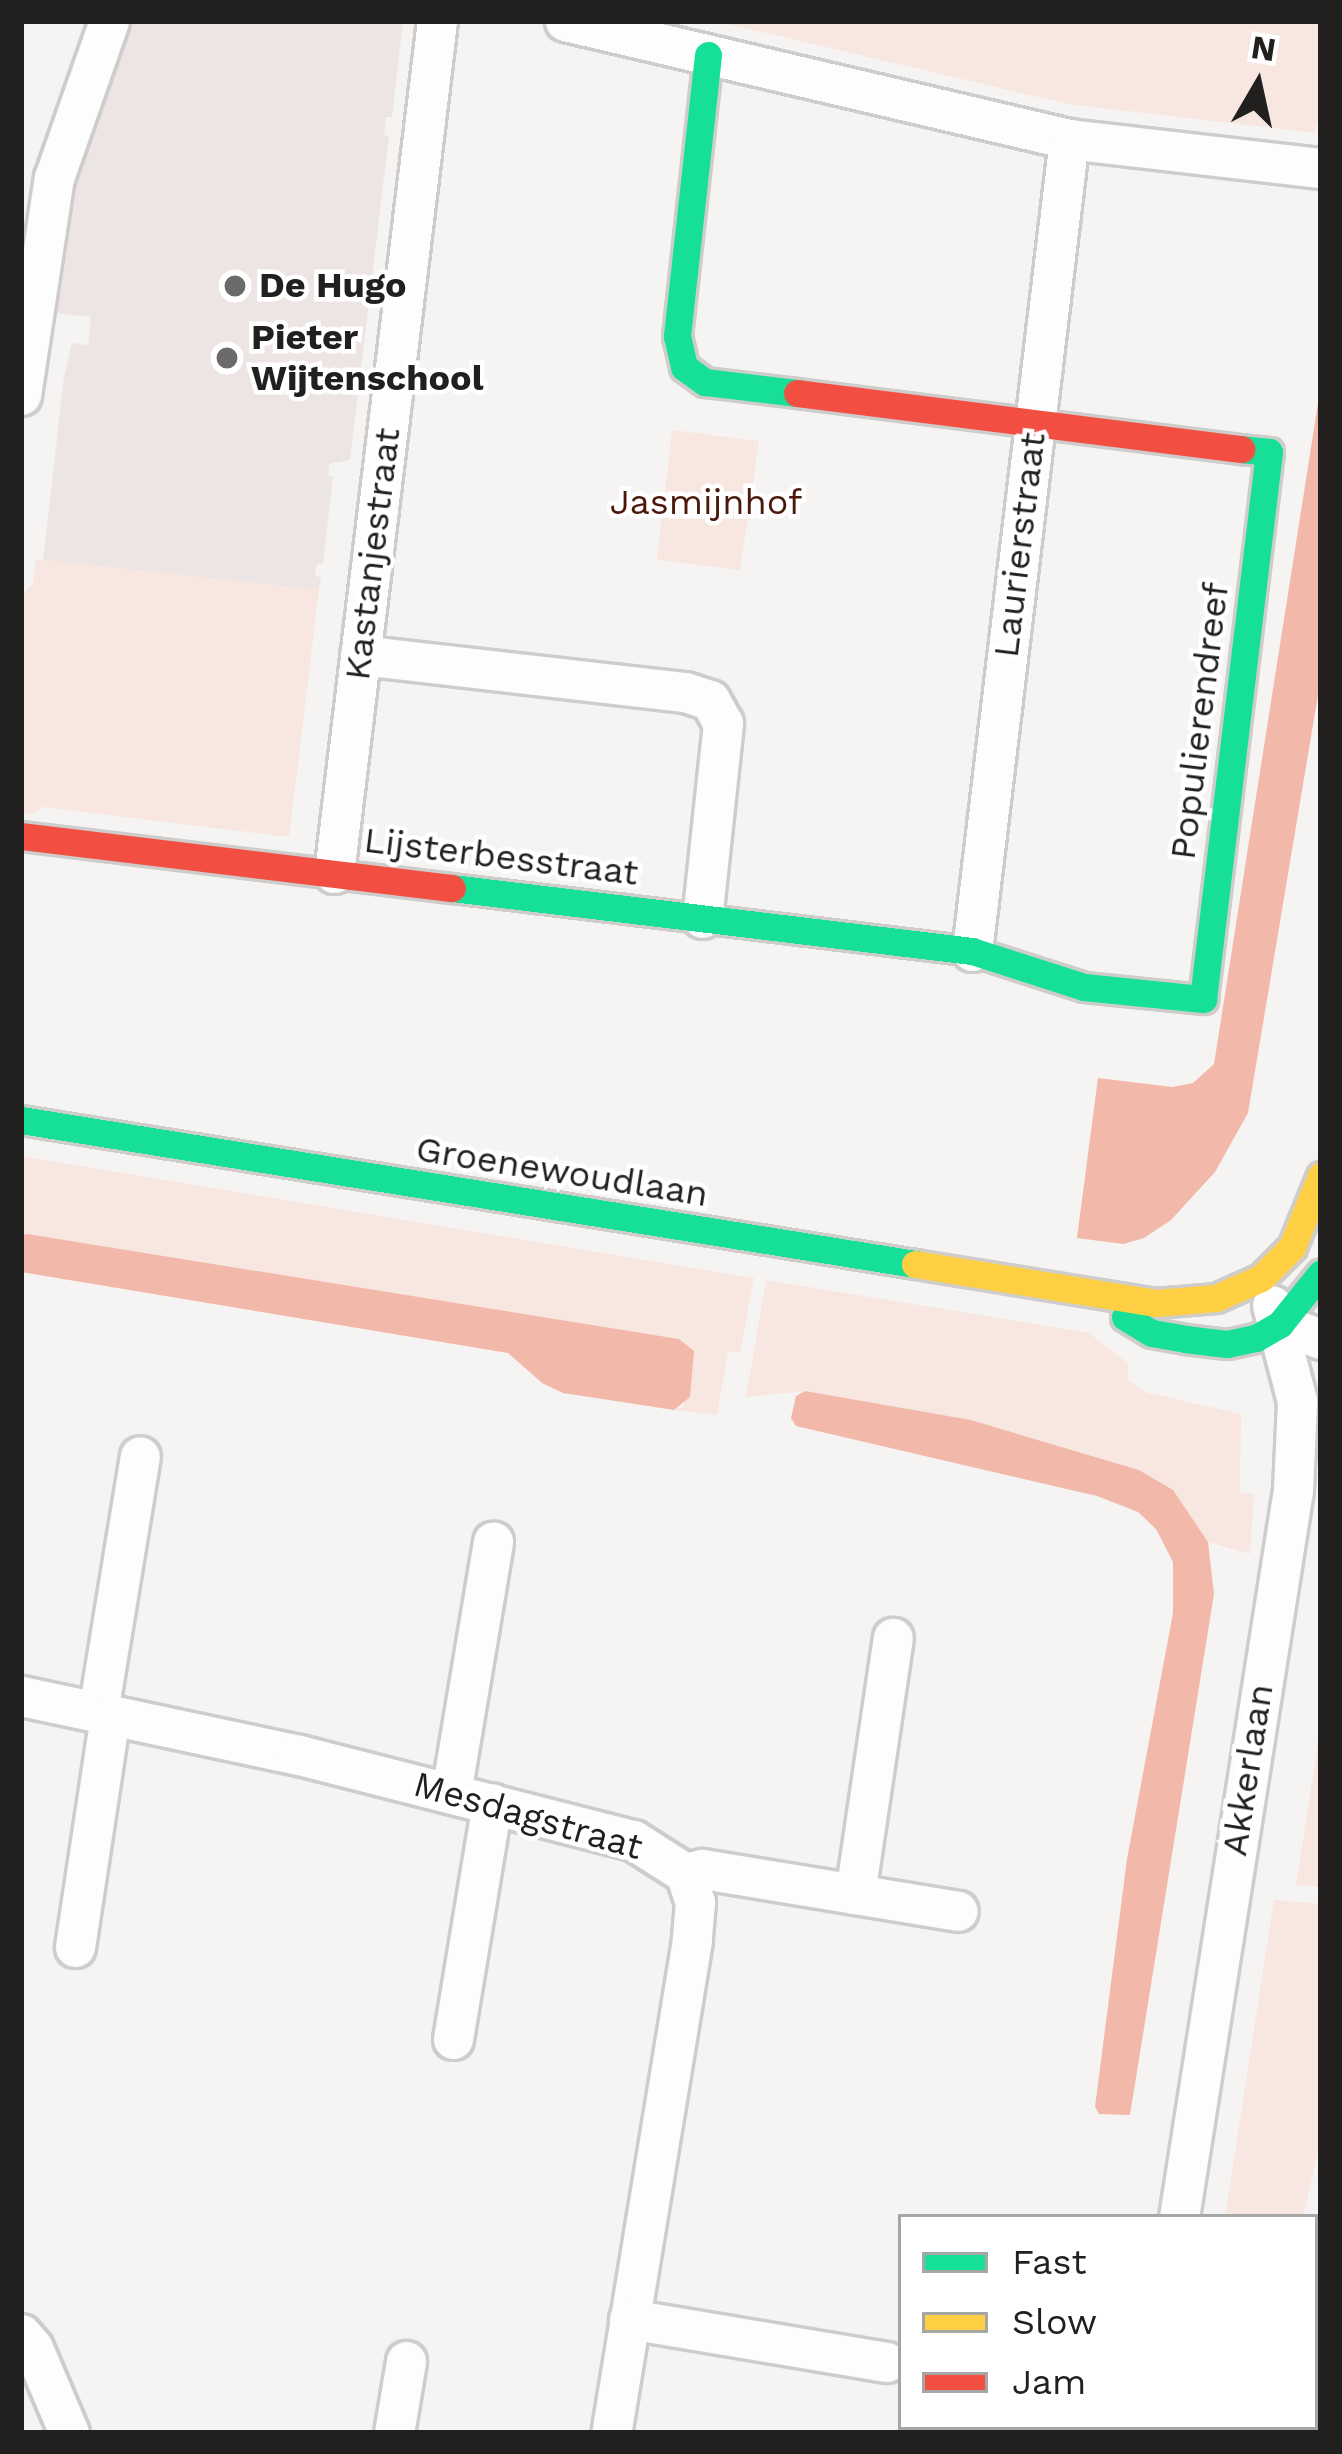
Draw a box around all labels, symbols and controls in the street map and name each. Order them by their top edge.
north arrow [1198,24,1318,144]
text: N [1249,27,1279,69]
place label: De Hugo [259,264,407,308]
marker: De Hugo [222,273,248,299]
place label: Pieter Wijtenschool [251,315,483,400]
marker: Pieter Wijtenschool [214,345,240,371]
street label: Kastanjestraat [336,425,410,683]
street label: Laurierstraat [985,430,1055,660]
park label: Jasmijnhof [610,481,802,525]
street label: Populierendreef [1162,580,1238,862]
street label: Lijsterbesstraat [361,819,641,895]
street label: Groenewoudlaan [413,1128,711,1216]
street label: Akkerlaan [1213,1681,1283,1859]
street label: Mesdagstraat [409,1763,647,1869]
legend [898,2214,1318,2430]
text: Fast [1012,2241,1087,2283]
text: Slow [1012,2301,1097,2343]
text: Jam [1012,2361,1086,2403]

